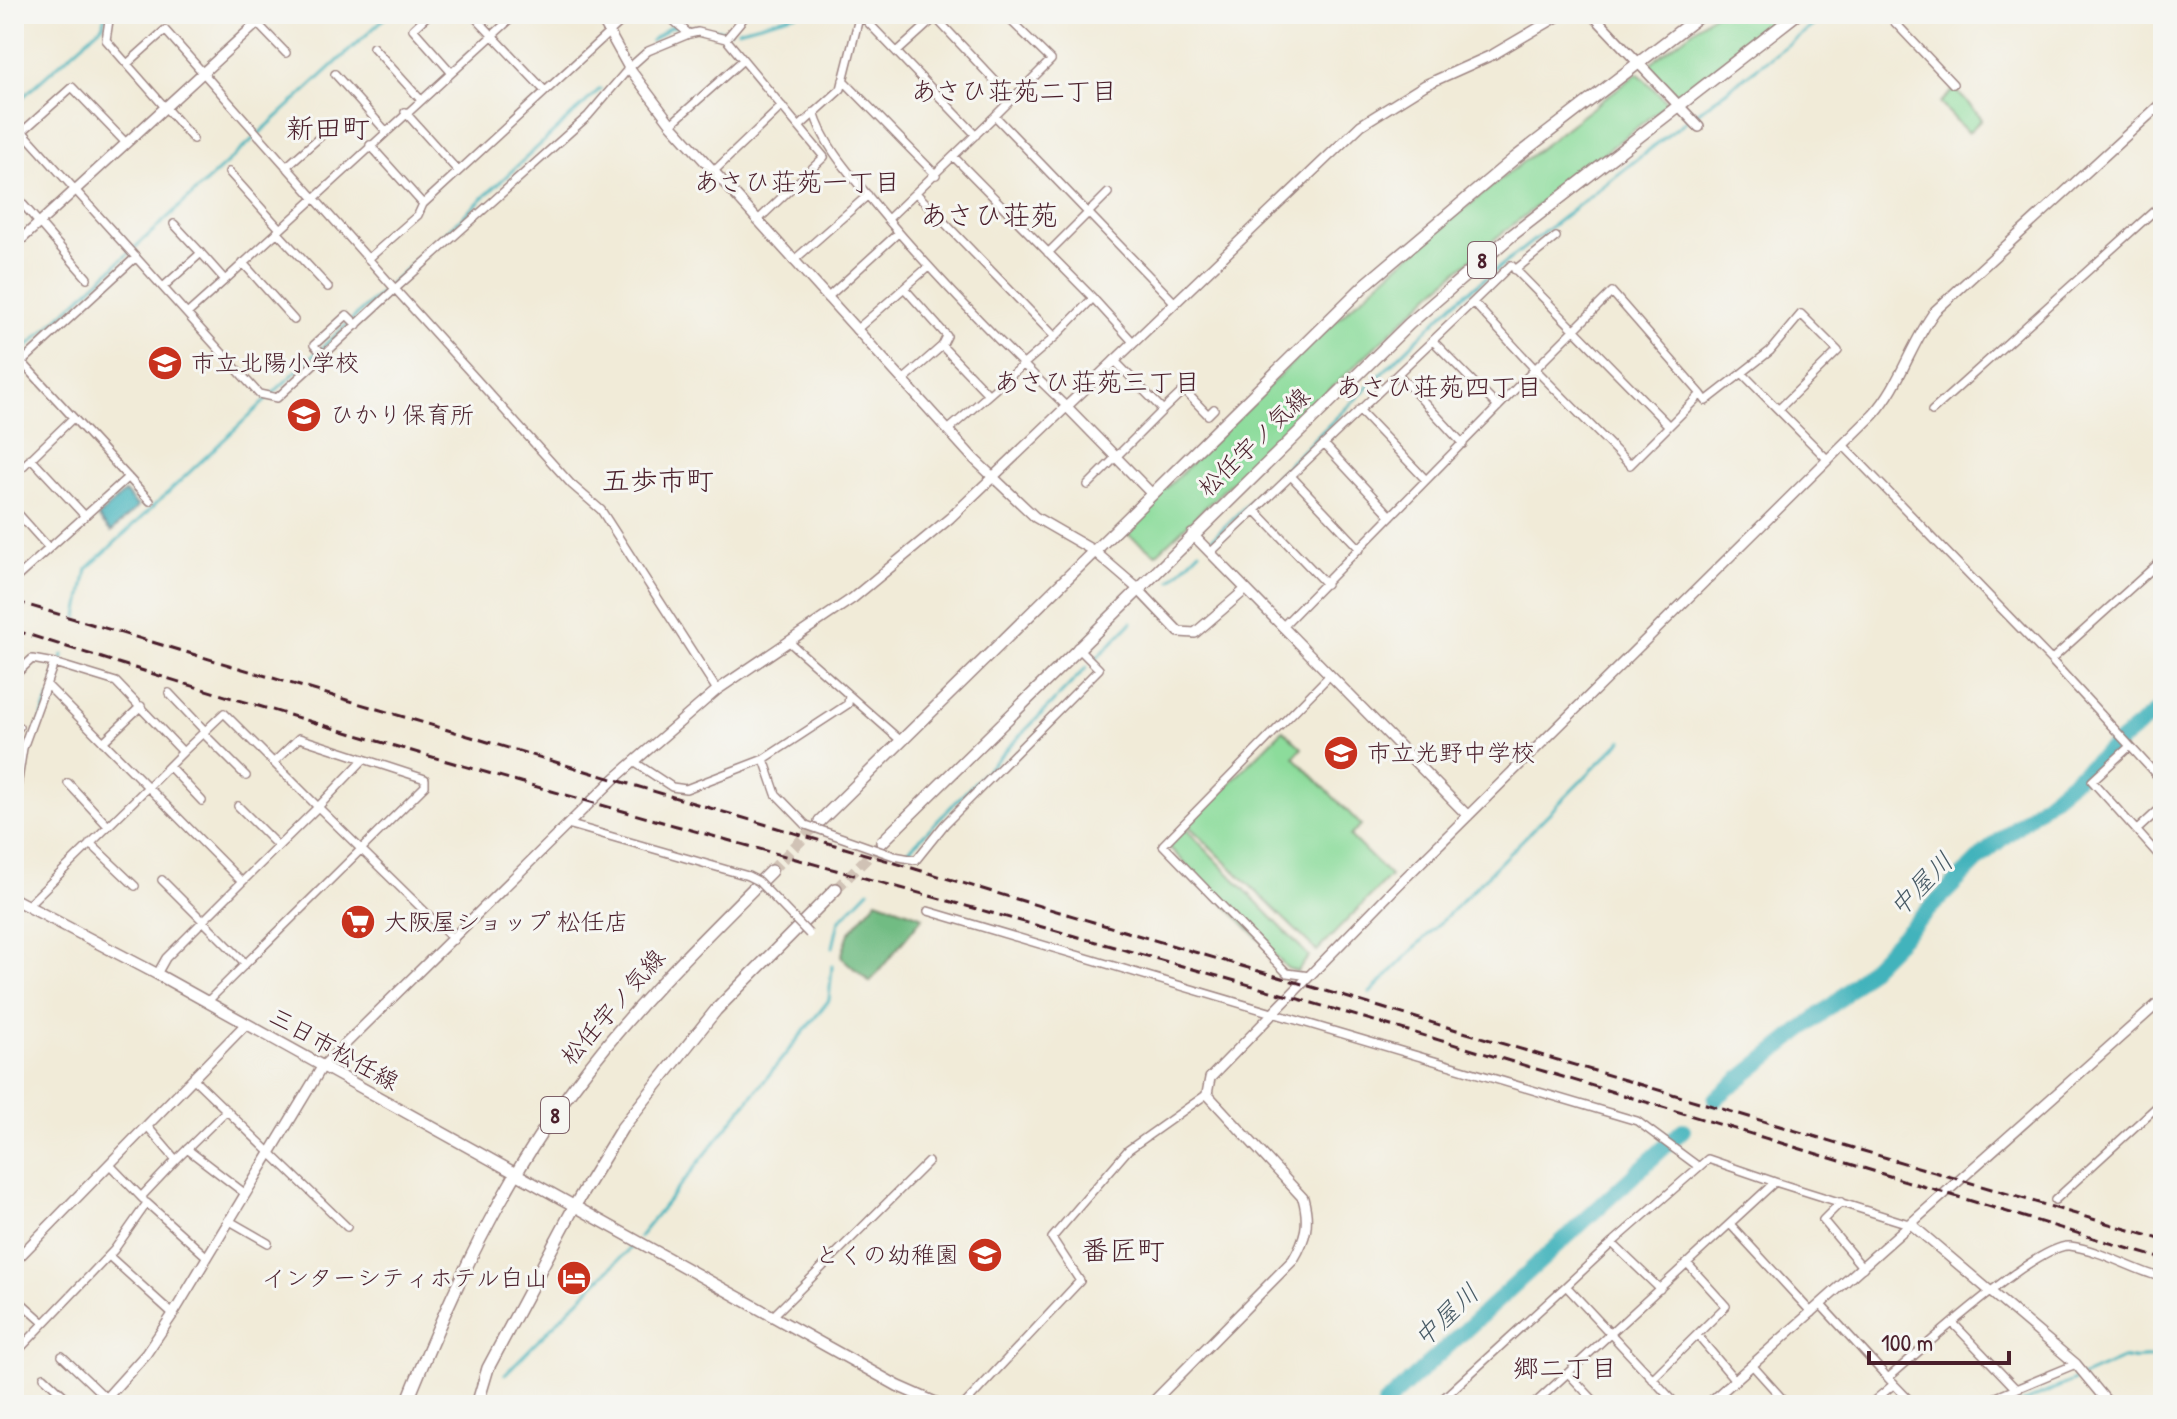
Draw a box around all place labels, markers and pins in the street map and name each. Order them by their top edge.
school or university icon: 市立北陽小学校 [146,344,184,382]
place label: 市立北陽小学校 [191,346,359,378]
school or university icon: ひかり保育所 [285,396,323,434]
place label: ひかり保育所 [330,398,474,430]
school or university icon: 市立光野中学校 [1322,734,1360,772]
place label: 市立光野中学校 [1367,736,1535,768]
supermarket icon: 大阪屋ショップ 松任店 [339,903,377,941]
place label: 大阪屋ショップ 松任店 [384,905,629,937]
school or university icon: とくの幼稚園 [966,1236,1004,1274]
place label: とくの幼稚園 [815,1238,959,1270]
hotel icon: インターシティホテル白山 [555,1259,593,1297]
place label: インターシティホテル白山 [261,1261,548,1293]

